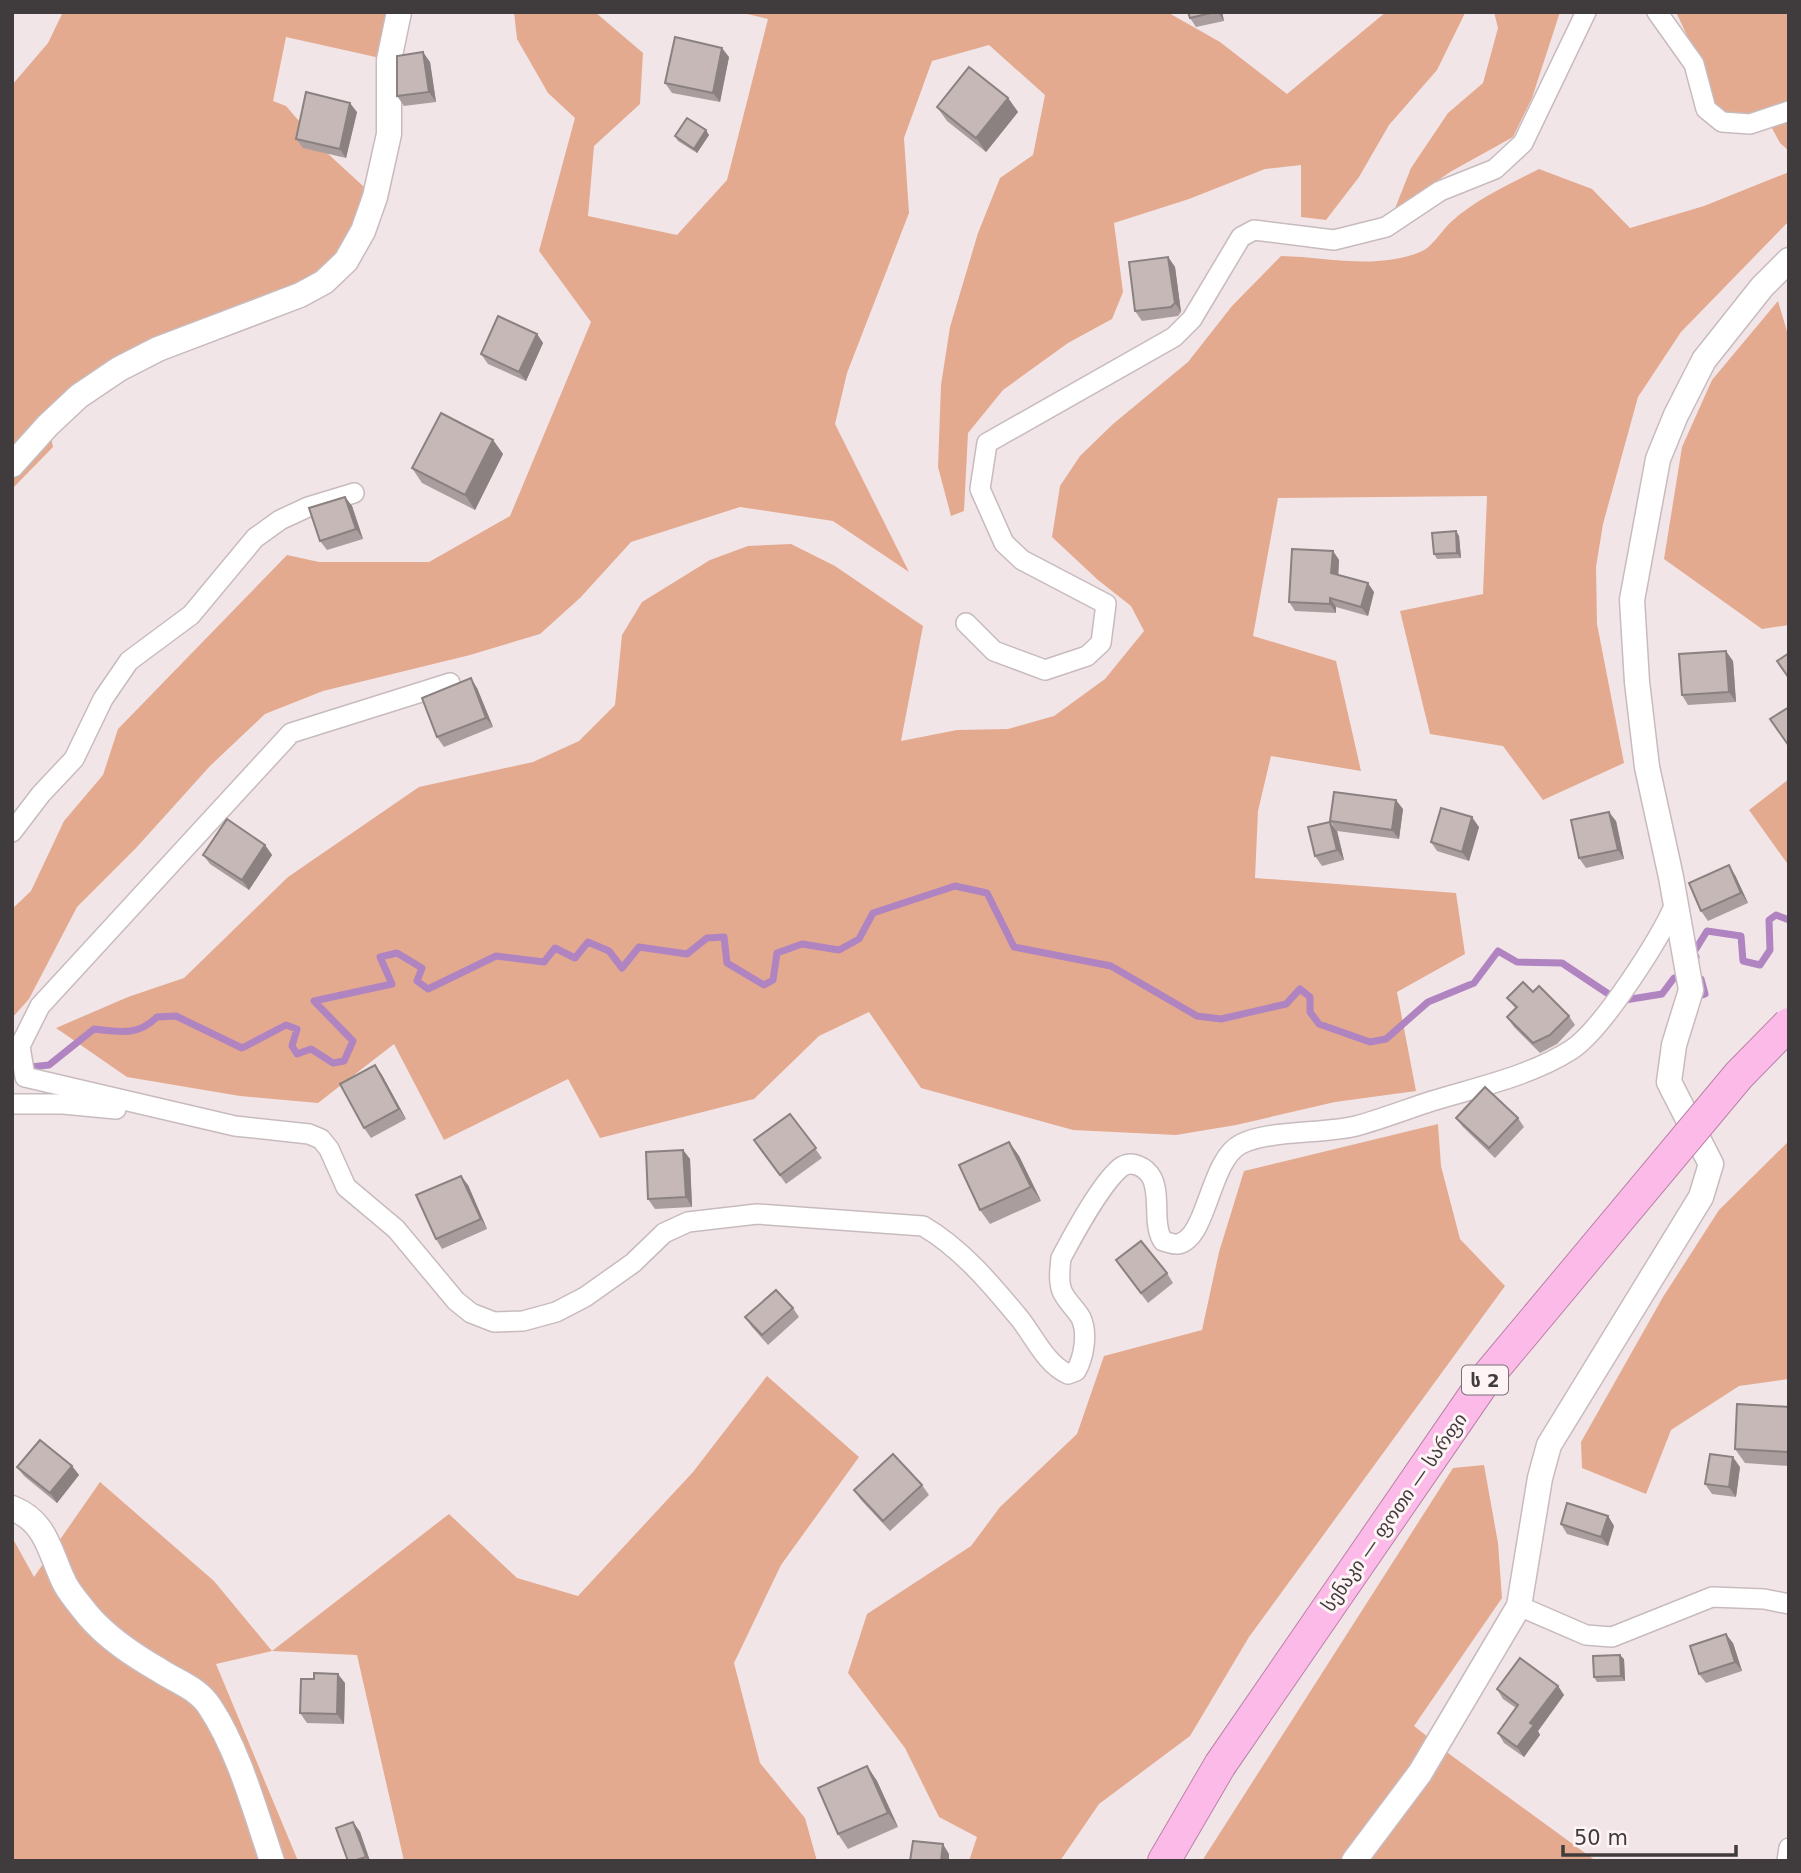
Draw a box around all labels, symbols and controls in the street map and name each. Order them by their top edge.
road number: ს 2 [1462,1366,1508,1394]
street label: სენაკი — ფოთი — სარფი [1317,1409,1472,1616]
scale bar [1563,1814,1736,1858]
text: 50 m [1574,1826,1628,1850]

